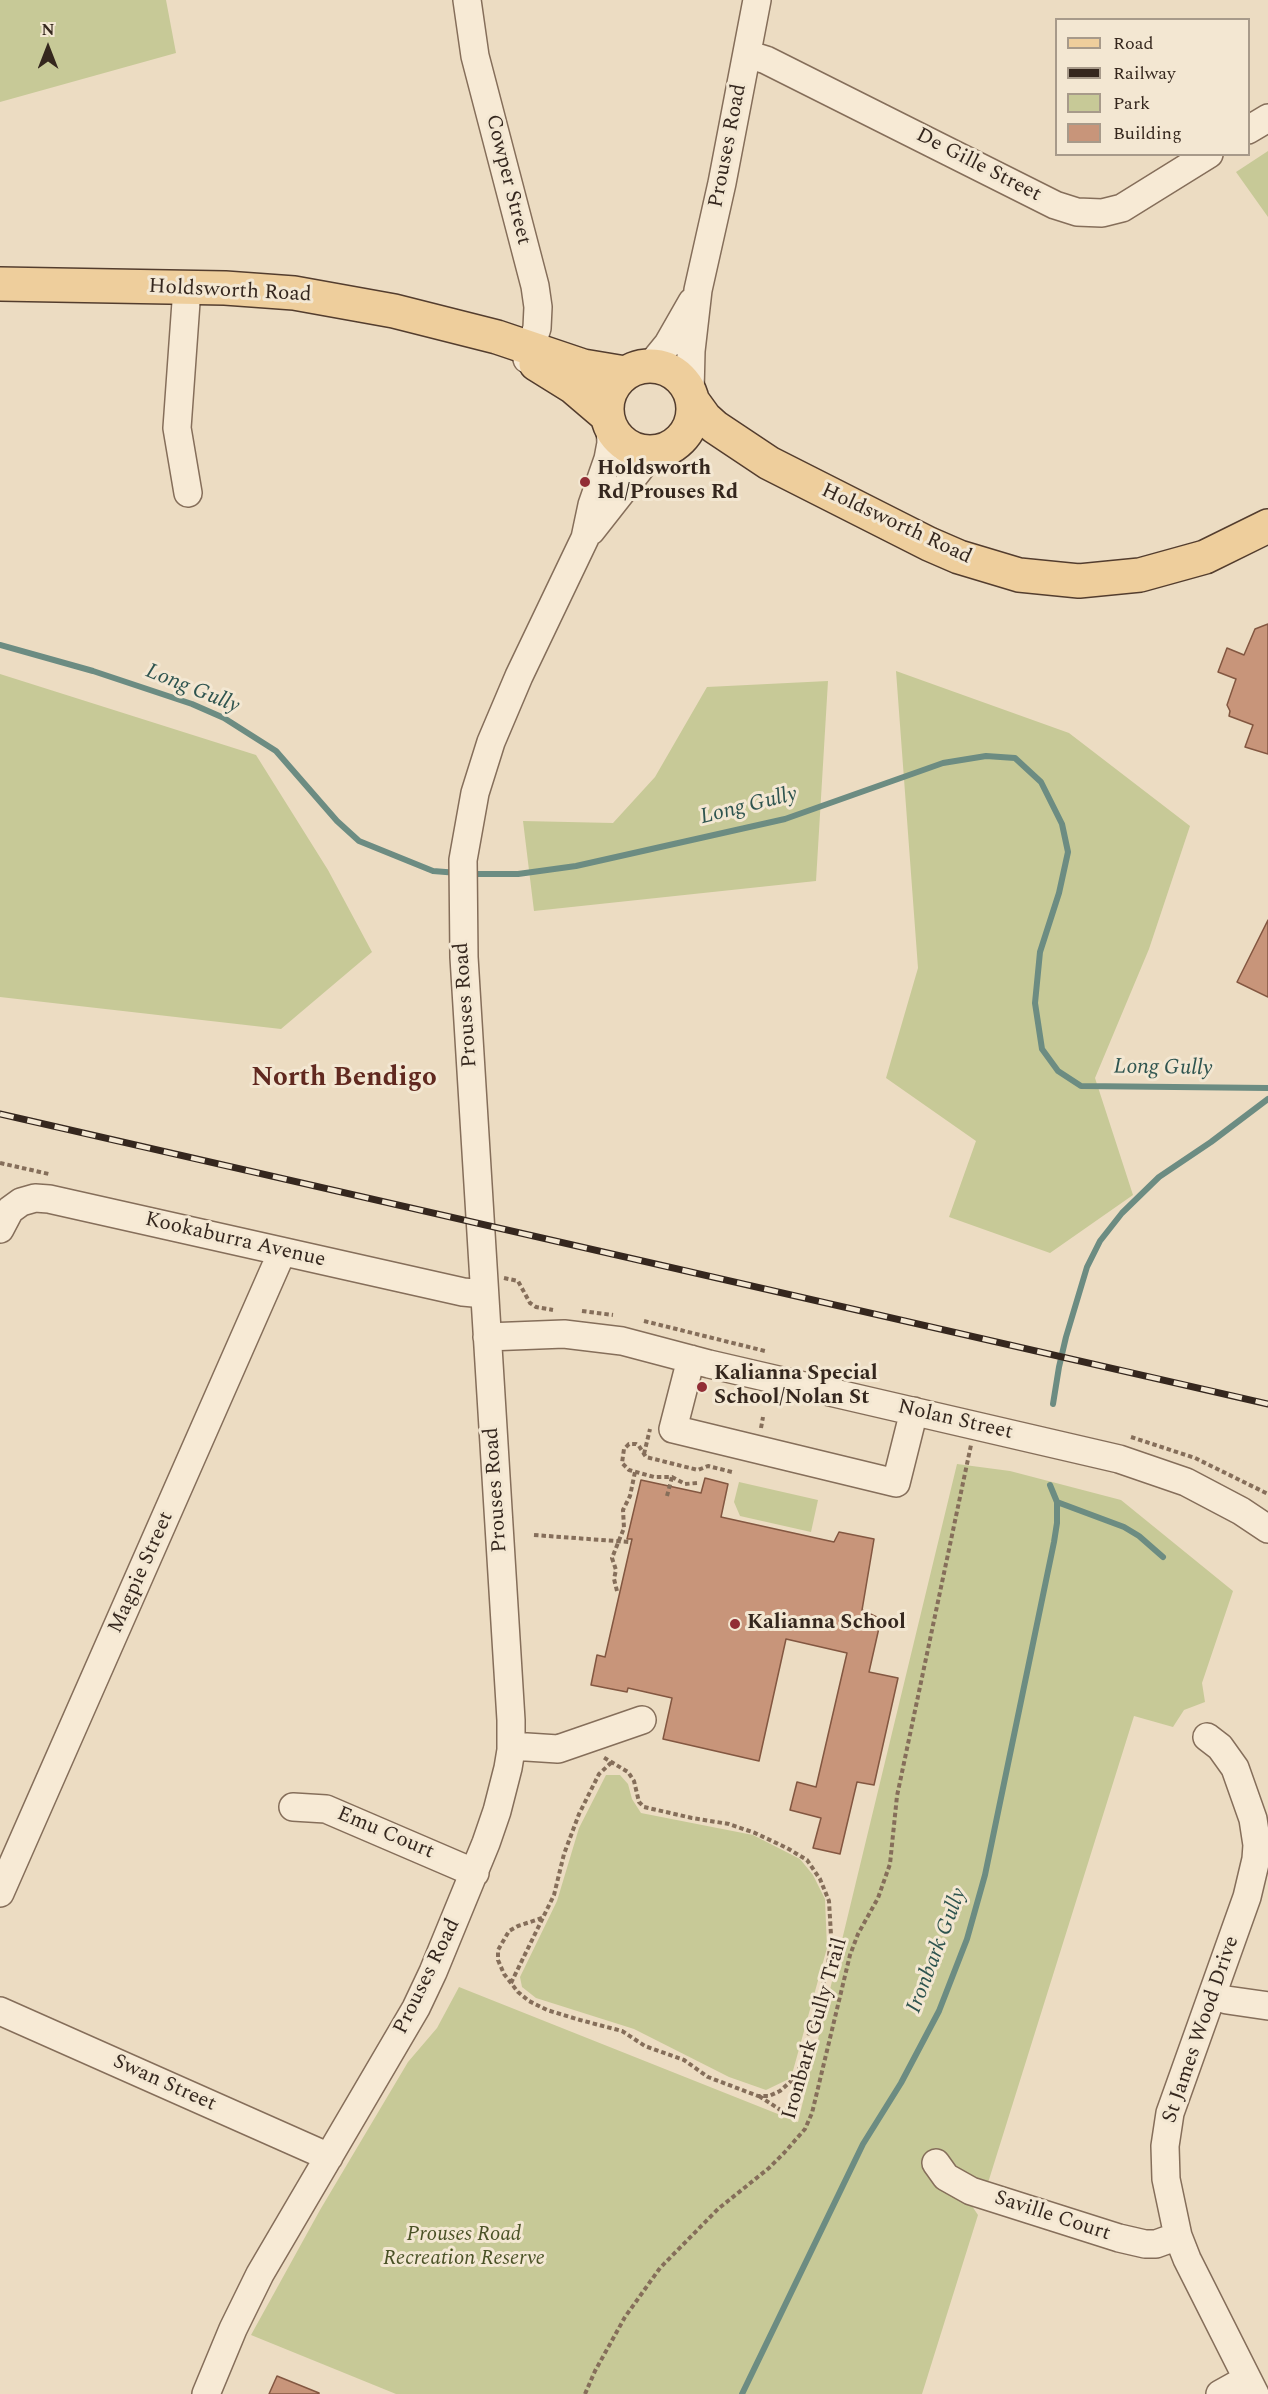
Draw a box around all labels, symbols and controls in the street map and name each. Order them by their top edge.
north arrow [18,18,78,78]
text: N [41,18,55,42]
legend [1055,18,1250,156]
text: Road [1113,30,1154,57]
text: Railway [1113,60,1176,87]
street label: Prouses Road [705,82,753,210]
text: Park [1113,90,1150,117]
street label: Cowper Street [479,112,535,248]
text: Building [1113,120,1182,147]
street label: De Gille Street [911,124,1045,208]
street label: Holdsworth Road [148,275,312,309]
place label: Holdsworth Rd/Prouses Rd [597,457,738,507]
marker: Holdsworth Rd/Prouses Rd [578,475,592,489]
street label: Holdsworth Road [817,479,975,571]
water label: Long Gully [141,659,243,721]
water label: Long Gully [698,782,800,832]
street label: Prouses Road [450,942,484,1068]
water label: Long Gully [1113,1055,1213,1083]
district label: North Bendigo [251,1064,437,1096]
street label: Kookaburra Avenue [142,1208,328,1274]
place label: Kalianna Special School/Nolan St [714,1362,877,1412]
marker: Kalianna Special School/Nolan St [695,1380,709,1394]
street label: Nolan Street [895,1396,1015,1446]
street label: Prouses Road [480,1427,514,1553]
street label: Magpie Street [104,1508,180,1638]
place label: Kalianna School [747,1611,906,1637]
marker: Kalianna School [728,1617,742,1631]
street label: Emu Court [333,1802,437,1866]
water label: Ironbark Gully [902,1885,974,2017]
street label: Prouses Road [389,1915,467,2039]
street label: St James Wood Drive [1158,1933,1246,2127]
street label: Ironbark Gully Trail [778,1935,854,2123]
street label: Swan Street [109,2050,219,2118]
street label: Saville Court [991,2186,1113,2248]
park label: Prouses Road Recreation Reserve [383,2223,545,2273]

